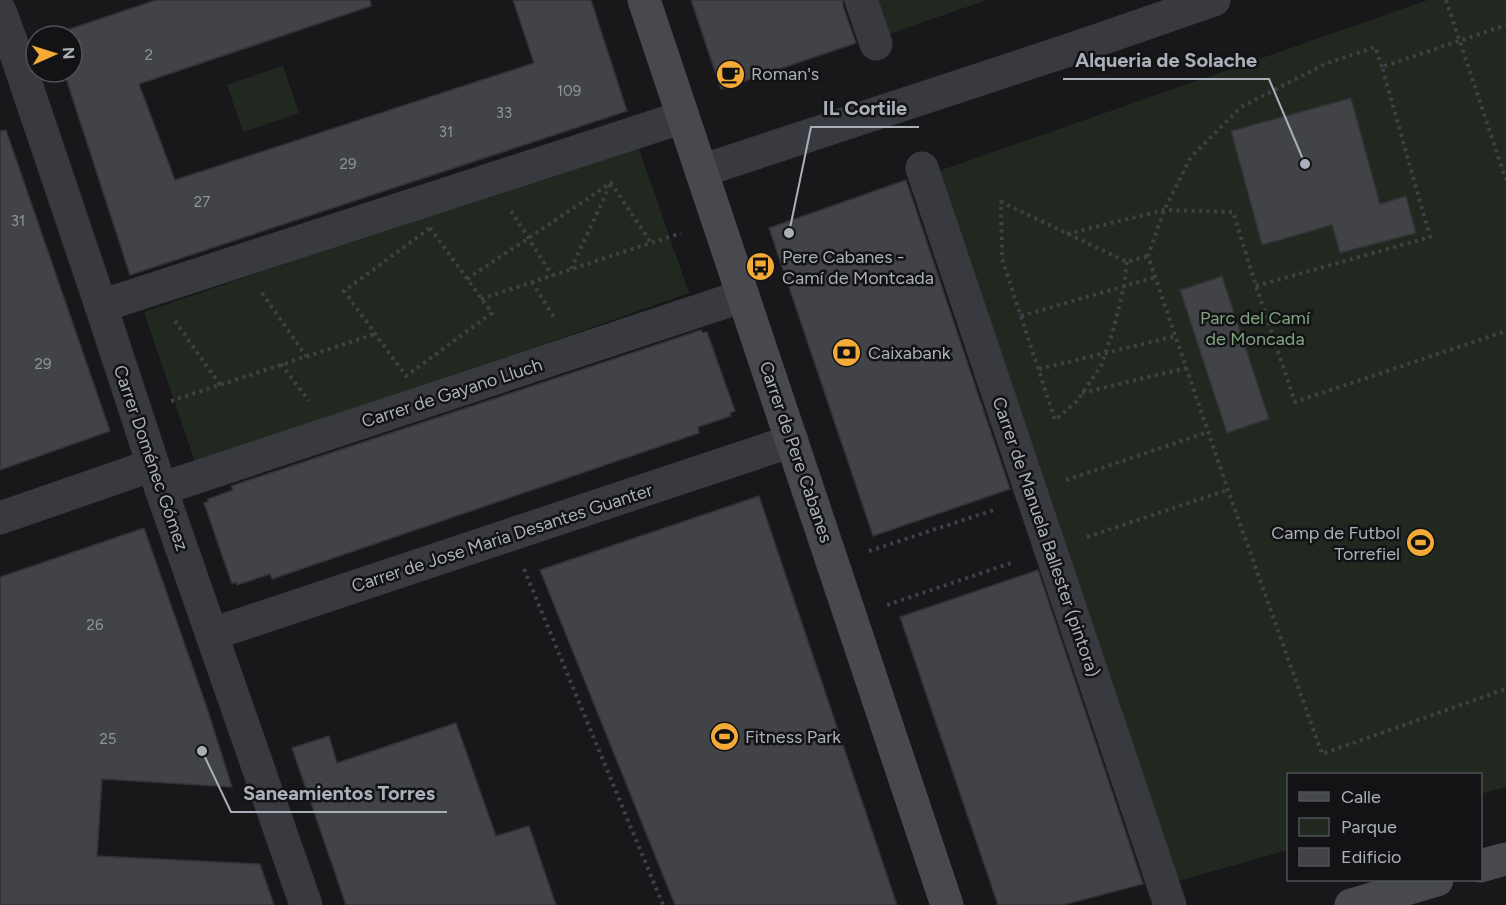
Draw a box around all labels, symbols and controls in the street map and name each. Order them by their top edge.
north arrow [24,24,84,84]
callout: Alqueria de Solache [1063,41,1269,79]
house number: 2 [145,46,153,64]
text: N [59,47,78,60]
text: Alqueria de Solache [1075,48,1257,72]
cafe icon: Roman's [714,58,746,90]
place label: Roman's [751,63,819,85]
house number: 109 [557,82,581,100]
callout: IL Cortile [811,89,919,127]
text: IL Cortile [823,96,907,120]
house number: 33 [496,104,512,122]
house number: 31 [439,123,453,141]
house number: 29 [340,155,356,173]
house number: 27 [194,193,210,211]
house number: 31 [11,212,25,230]
place label: Pere Cabanes - Camí de Montcada [782,246,934,289]
bus stop icon: Pere Cabanes - Camí de Montcada [745,251,777,283]
park label: Parc del Camí de Moncada [1200,307,1311,350]
bank icon: Caixabank [831,337,863,369]
place label: Caixabank [868,342,951,364]
street label: Carrer de Gayano Lluch [359,353,545,433]
house number: 29 [35,355,51,373]
street label: Carrer de Pere Cabanes [755,359,837,545]
street label: Carrer Doménec Gómez [109,362,193,554]
street label: Carrer de Manuela Ballester (pintora) [988,394,1104,680]
street label: Carrer de Jose Maria Desantes Guanter [349,479,655,597]
place label: Camp de Futbol Torrefiel [1271,522,1400,565]
sports icon: Camp de Futbol Torrefiel [1405,527,1437,559]
house number: 26 [87,616,104,634]
sports icon: Fitness Park [708,721,740,753]
place label: Fitness Park [745,726,841,748]
house number: 25 [99,730,117,748]
legend [1287,773,1482,881]
callout: Saneamientos Torres [231,774,447,812]
text: Saneamientos Torres [243,781,435,805]
text: Calle [1341,786,1381,808]
text: Parque [1341,816,1397,838]
text: Edificio [1341,846,1402,868]

